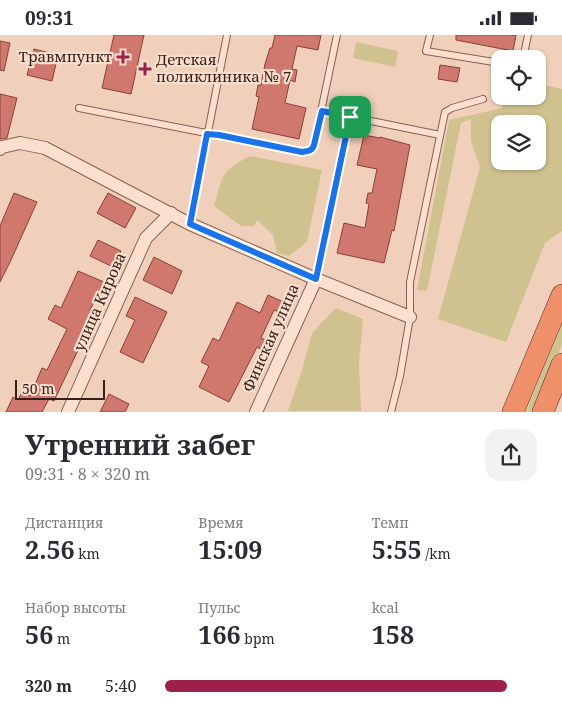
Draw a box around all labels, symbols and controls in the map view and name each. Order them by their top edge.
text: 09:31 [25,5,74,31]
place label: Травмпункт [19,46,112,66]
place label: Детская поликлиника № 7 [156,49,291,86]
marker: Травмпункт [116,50,130,64]
map controls [491,50,546,170]
button: locate [491,50,546,105]
marker: Детская поликлиника № 7 [138,62,152,76]
pin [329,96,371,138]
icon: arrive [336,103,364,131]
button: layers [491,115,546,170]
street label: улица Кирова [68,249,130,354]
street label: Финская улица [237,280,303,395]
scale bar [15,377,105,400]
text: 50 m [22,379,55,398]
text: Утренний забег [25,425,255,463]
button: share [485,429,537,481]
text: 09:31 · 8 × 320 m [25,463,150,485]
text: Дистанция [25,513,103,532]
text: Время [198,513,243,532]
text: Темп [372,513,409,532]
text: 2.56 [25,532,75,566]
text: 15:09 [198,532,262,566]
text: 5:55 [372,532,422,566]
text: km [75,544,100,563]
text: /km [422,544,451,563]
text: Набор высоты [25,598,126,617]
text: Пульс [198,598,240,617]
text: kcal [372,598,399,617]
text: 56 [25,617,53,651]
text: 166 [198,617,241,651]
text: 158 [372,617,414,651]
text: m [53,629,70,648]
text: bpm [241,629,275,648]
text: 320 m [25,675,72,697]
text: 5:40 [105,675,136,697]

